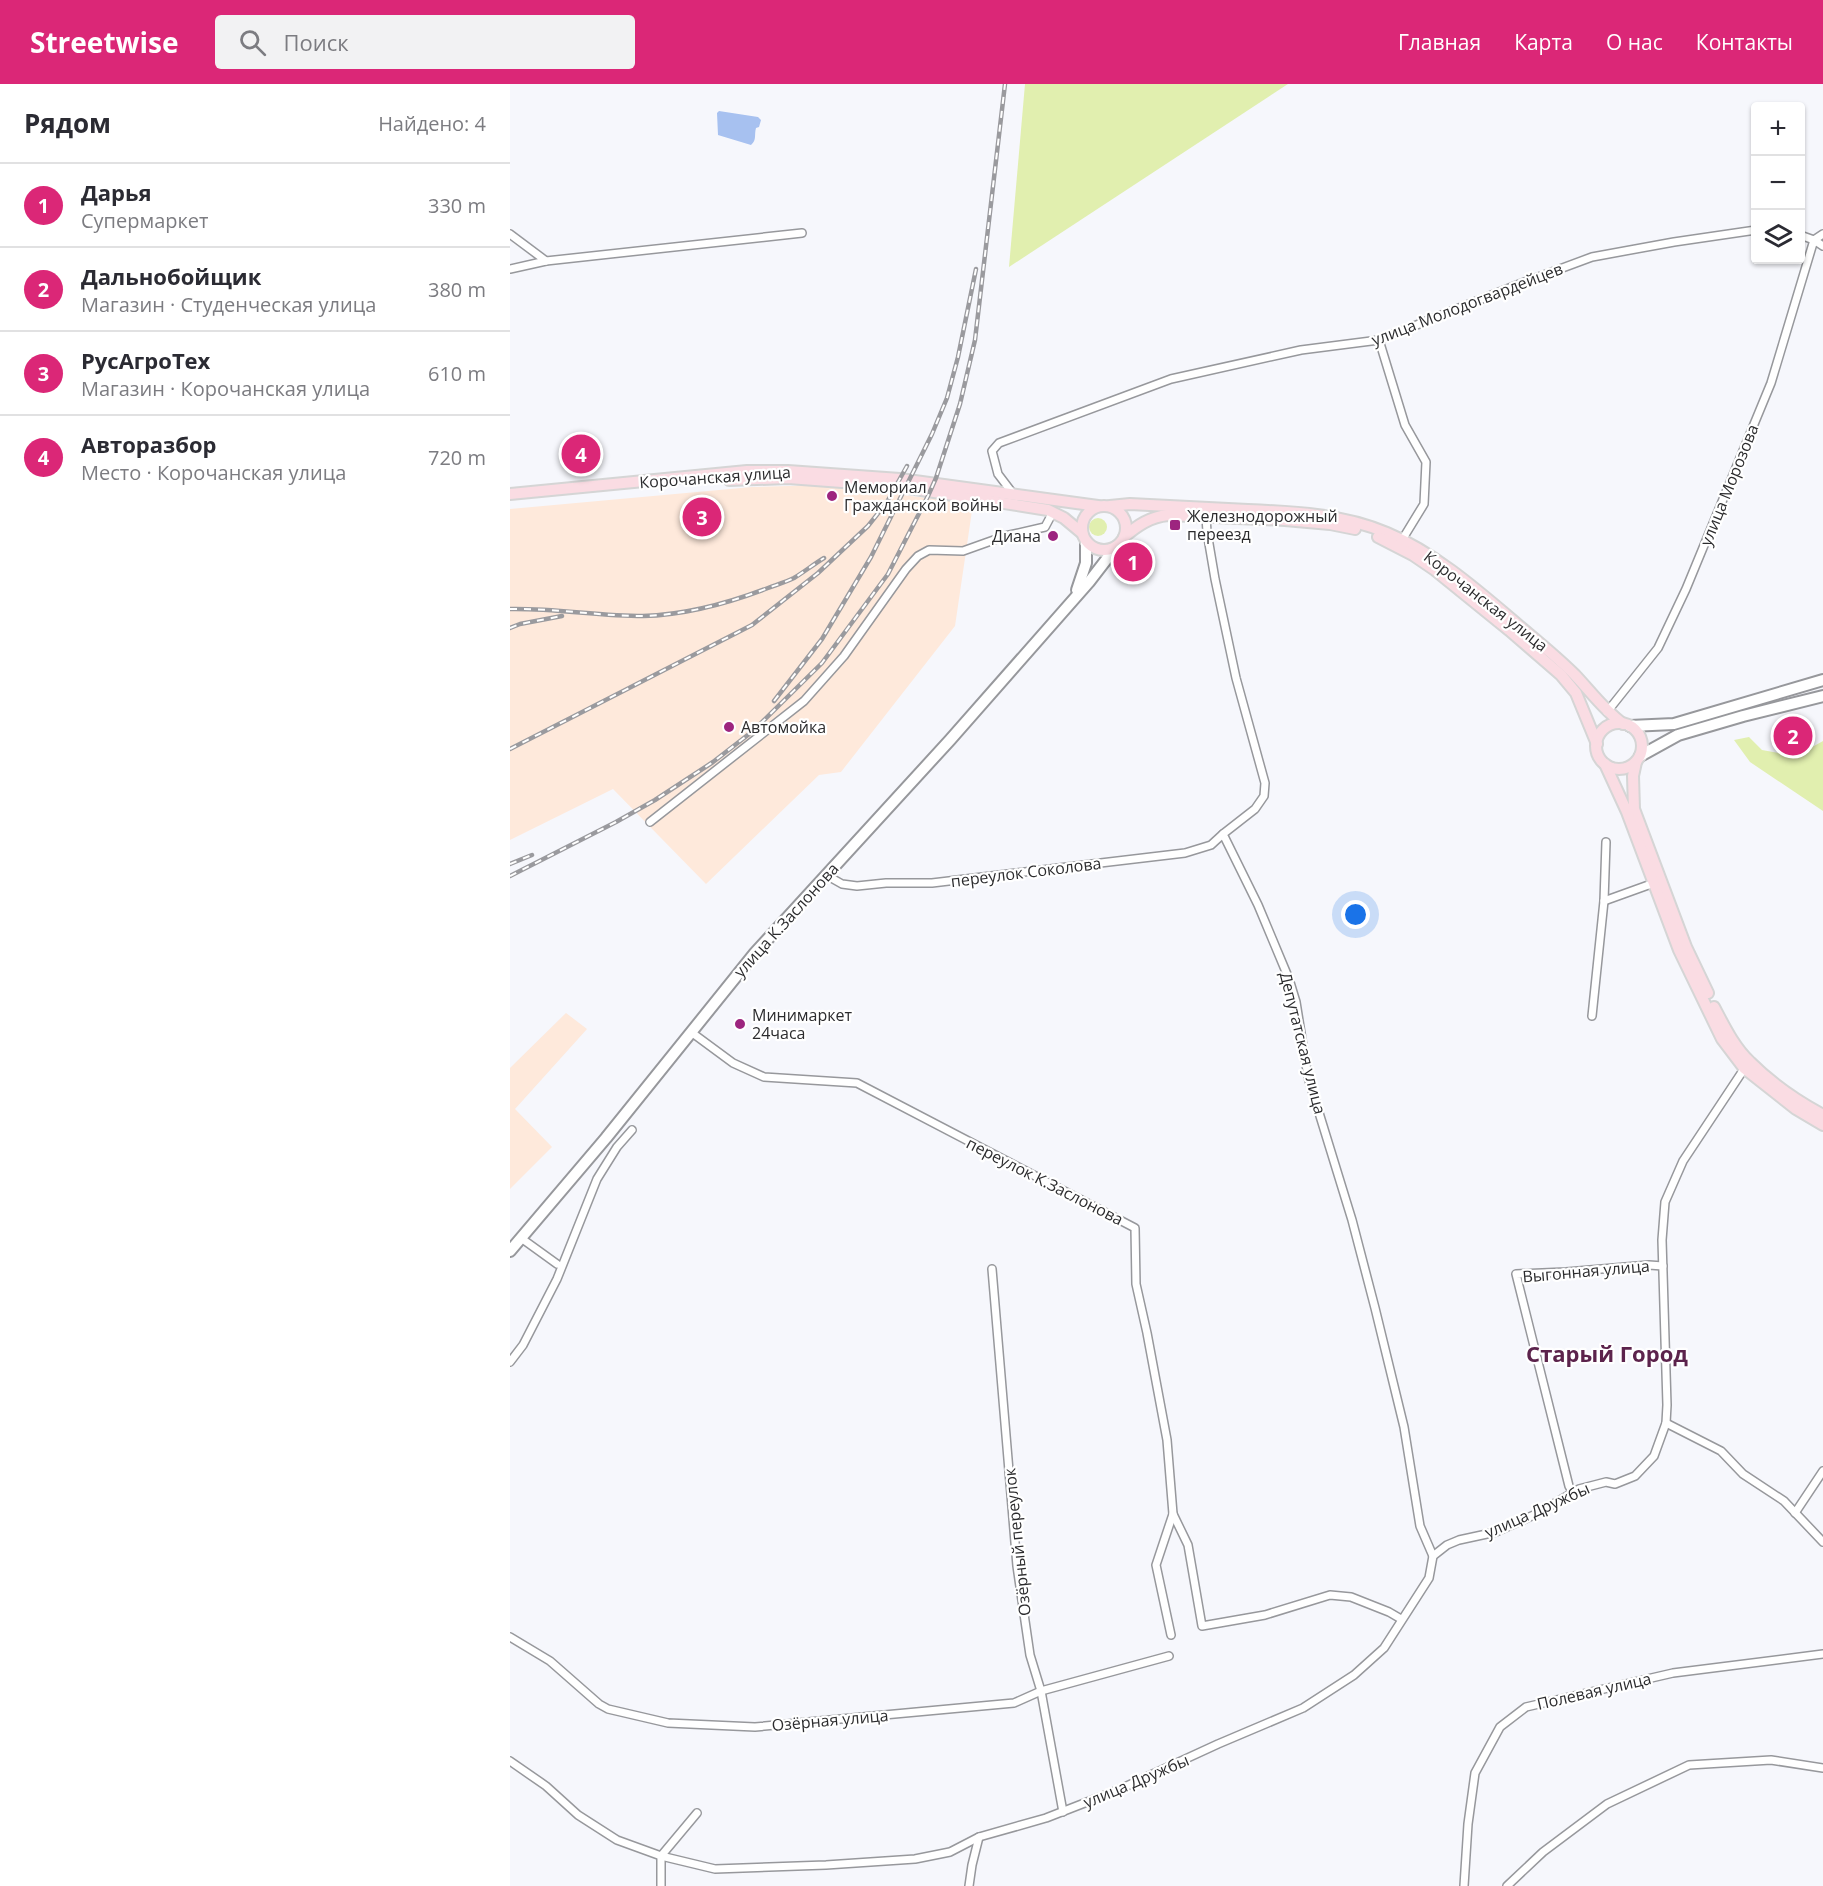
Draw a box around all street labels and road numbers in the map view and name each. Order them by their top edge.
street label: улица Молодогвардейцев [1368,257,1566,351]
street label: улица Морозова [1695,421,1763,549]
street label: Корочанская улица [639,461,791,493]
street label: Корочанская улица [1419,546,1553,656]
street label: переулок Соколова [950,852,1102,892]
street label: улица К.Заслонова [729,858,843,982]
street label: Депутатская улица [1275,970,1331,1116]
street label: переулок К.Заслонова [963,1132,1127,1230]
street label: Выгонная улица [1522,1254,1650,1288]
street label: Озёрный переулок [998,1466,1036,1617]
street label: улица Дружбы [1481,1477,1593,1543]
street label: Полевая улица [1535,1667,1653,1715]
street label: Озёрная улица [771,1704,889,1736]
street label: улица Дружбы [1080,1749,1192,1813]

